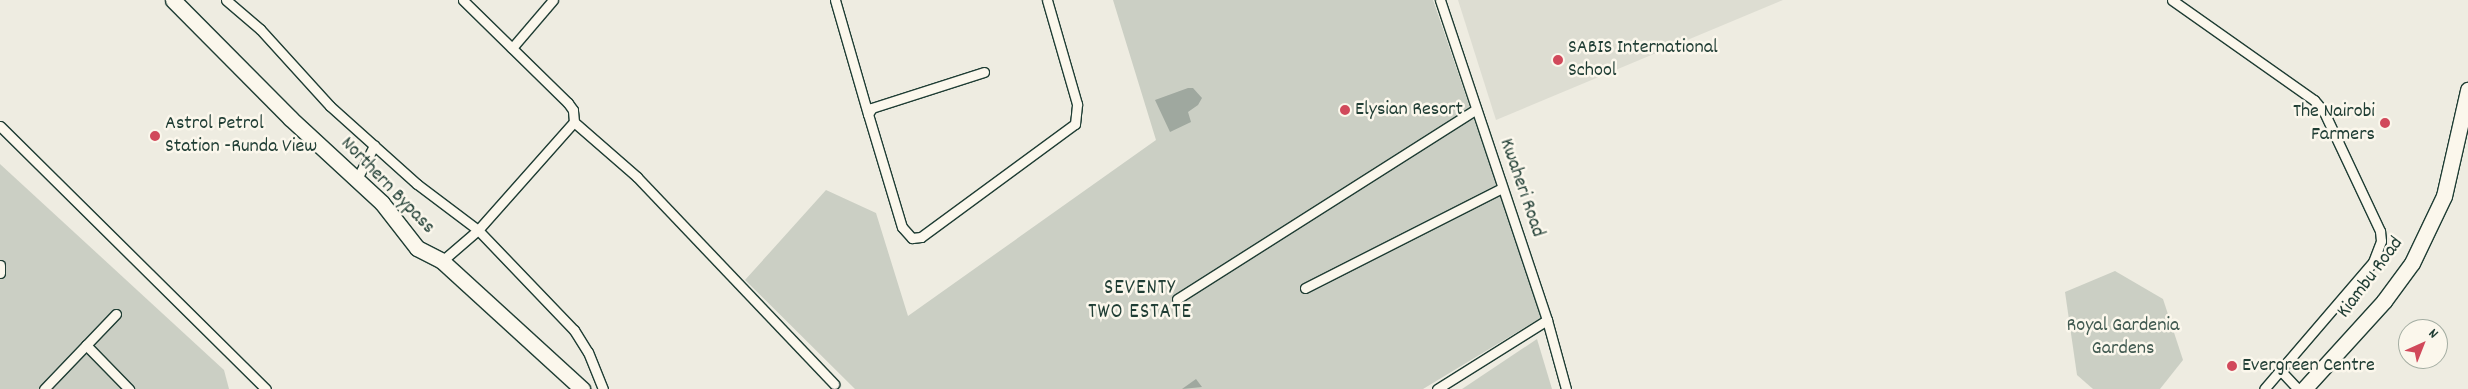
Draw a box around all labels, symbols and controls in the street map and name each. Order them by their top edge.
place label: SABIS International School [1568,36,1718,83]
marker: SABIS International School [1552,54,1564,66]
place label: Elysian Resort [1355,98,1463,122]
place label: The Nairobi Farmers [2293,100,2375,147]
marker: Elysian Resort [1339,104,1351,116]
place label: Astrol Petrol Station -Runda View [165,112,317,159]
marker: The Nairobi Farmers [2379,117,2391,129]
marker: Astrol Petrol Station -Runda View [149,130,161,142]
street label: Northern Bypass [335,132,439,240]
street label: Kwaheri Road [1493,136,1549,240]
street label: Kiambu Road [2333,233,2409,323]
district label: SEVENTY TWO ESTATE [1087,276,1193,326]
park label: Royal Gardenia Gardens [2067,315,2179,362]
north arrow [2398,319,2448,369]
text: N [2423,324,2442,344]
place label: Evergreen Centre [2242,354,2375,378]
marker: Evergreen Centre [2226,360,2238,372]

